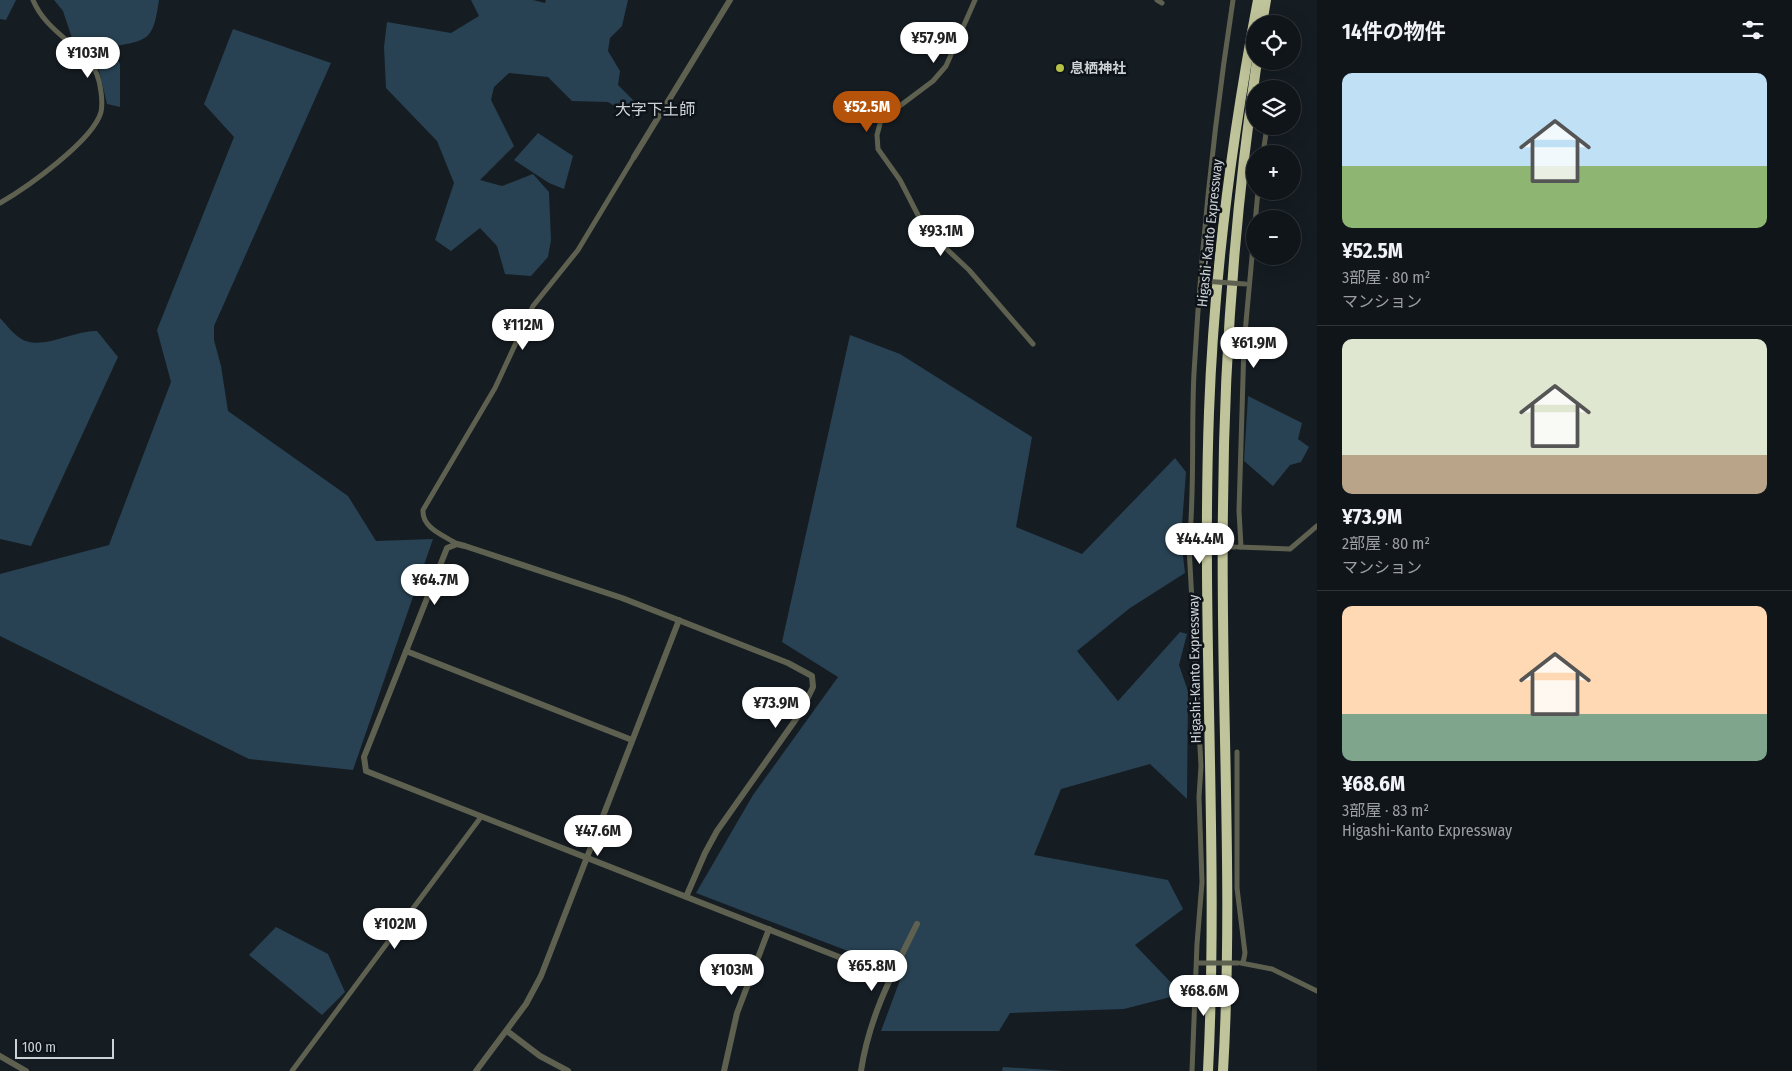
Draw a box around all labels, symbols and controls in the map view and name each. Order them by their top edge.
map controls [1246,15,1301,265]
button: locate [1246,15,1301,70]
icon: filters [1739,16,1767,44]
text: 14件の物件 [1342,19,1446,45]
pin: ¥57.9M [893,22,975,64]
text: ¥57.9M [911,28,957,47]
pin: ¥103M [53,36,123,79]
text: ¥103M [67,43,109,62]
place label: 息栖神社 [1070,60,1126,77]
marker: 息栖神社 [1054,62,1066,74]
button: layers [1246,80,1301,135]
pin: ¥52.5M [826,90,908,133]
text: ¥52.5M [844,97,890,116]
district label: 大字下土師 [615,100,695,119]
icon: home [1510,106,1600,196]
button: + [1246,145,1301,200]
street label: Higashi-Kanto Expressway [1194,157,1226,308]
button: − [1246,210,1301,265]
pin: ¥93.1M [900,214,982,257]
text: ¥93.1M [919,221,963,240]
text: ¥52.5M [1342,238,1403,264]
text: 3部屋 · 80 m² [1342,268,1430,287]
text: マンション [1342,292,1422,311]
pin: ¥112M [488,308,558,351]
text: ¥112M [503,315,543,334]
pin: ¥61.9M [1213,326,1295,369]
text: ¥61.9M [1231,333,1277,352]
icon: home [1510,371,1600,461]
text: ¥73.9M [1342,504,1402,530]
pin: ¥44.4M [1159,522,1241,565]
text: ¥44.4M [1176,529,1224,548]
text: 2部屋 · 80 m² [1342,534,1430,553]
text: マンション [1342,558,1422,577]
pin: ¥64.7M [394,564,476,606]
text: ¥64.7M [412,570,458,589]
street label: Higashi-Kanto Expressway [1185,594,1205,744]
icon: home [1510,639,1600,729]
pin: ¥73.9M [735,686,817,729]
text: ¥73.9M [753,693,799,712]
text: ¥68.6M [1342,771,1405,797]
text: 3部屋 · 83 m² [1342,801,1429,820]
pin: ¥47.6M [557,814,639,857]
text: ¥47.6M [575,821,621,840]
text: Higashi-Kanto Expressway [1342,821,1512,840]
pin: ¥102M [360,908,430,950]
text: ¥102M [374,914,416,933]
pin: ¥65.8M [831,950,913,992]
pin: ¥103M [697,954,767,996]
text: ¥65.8M [848,956,896,975]
text: ¥103M [711,960,753,979]
pin: ¥68.6M [1163,974,1245,1017]
text: ¥68.6M [1180,981,1228,1000]
scale bar [15,1036,114,1059]
text: 100 m [22,1039,56,1056]

